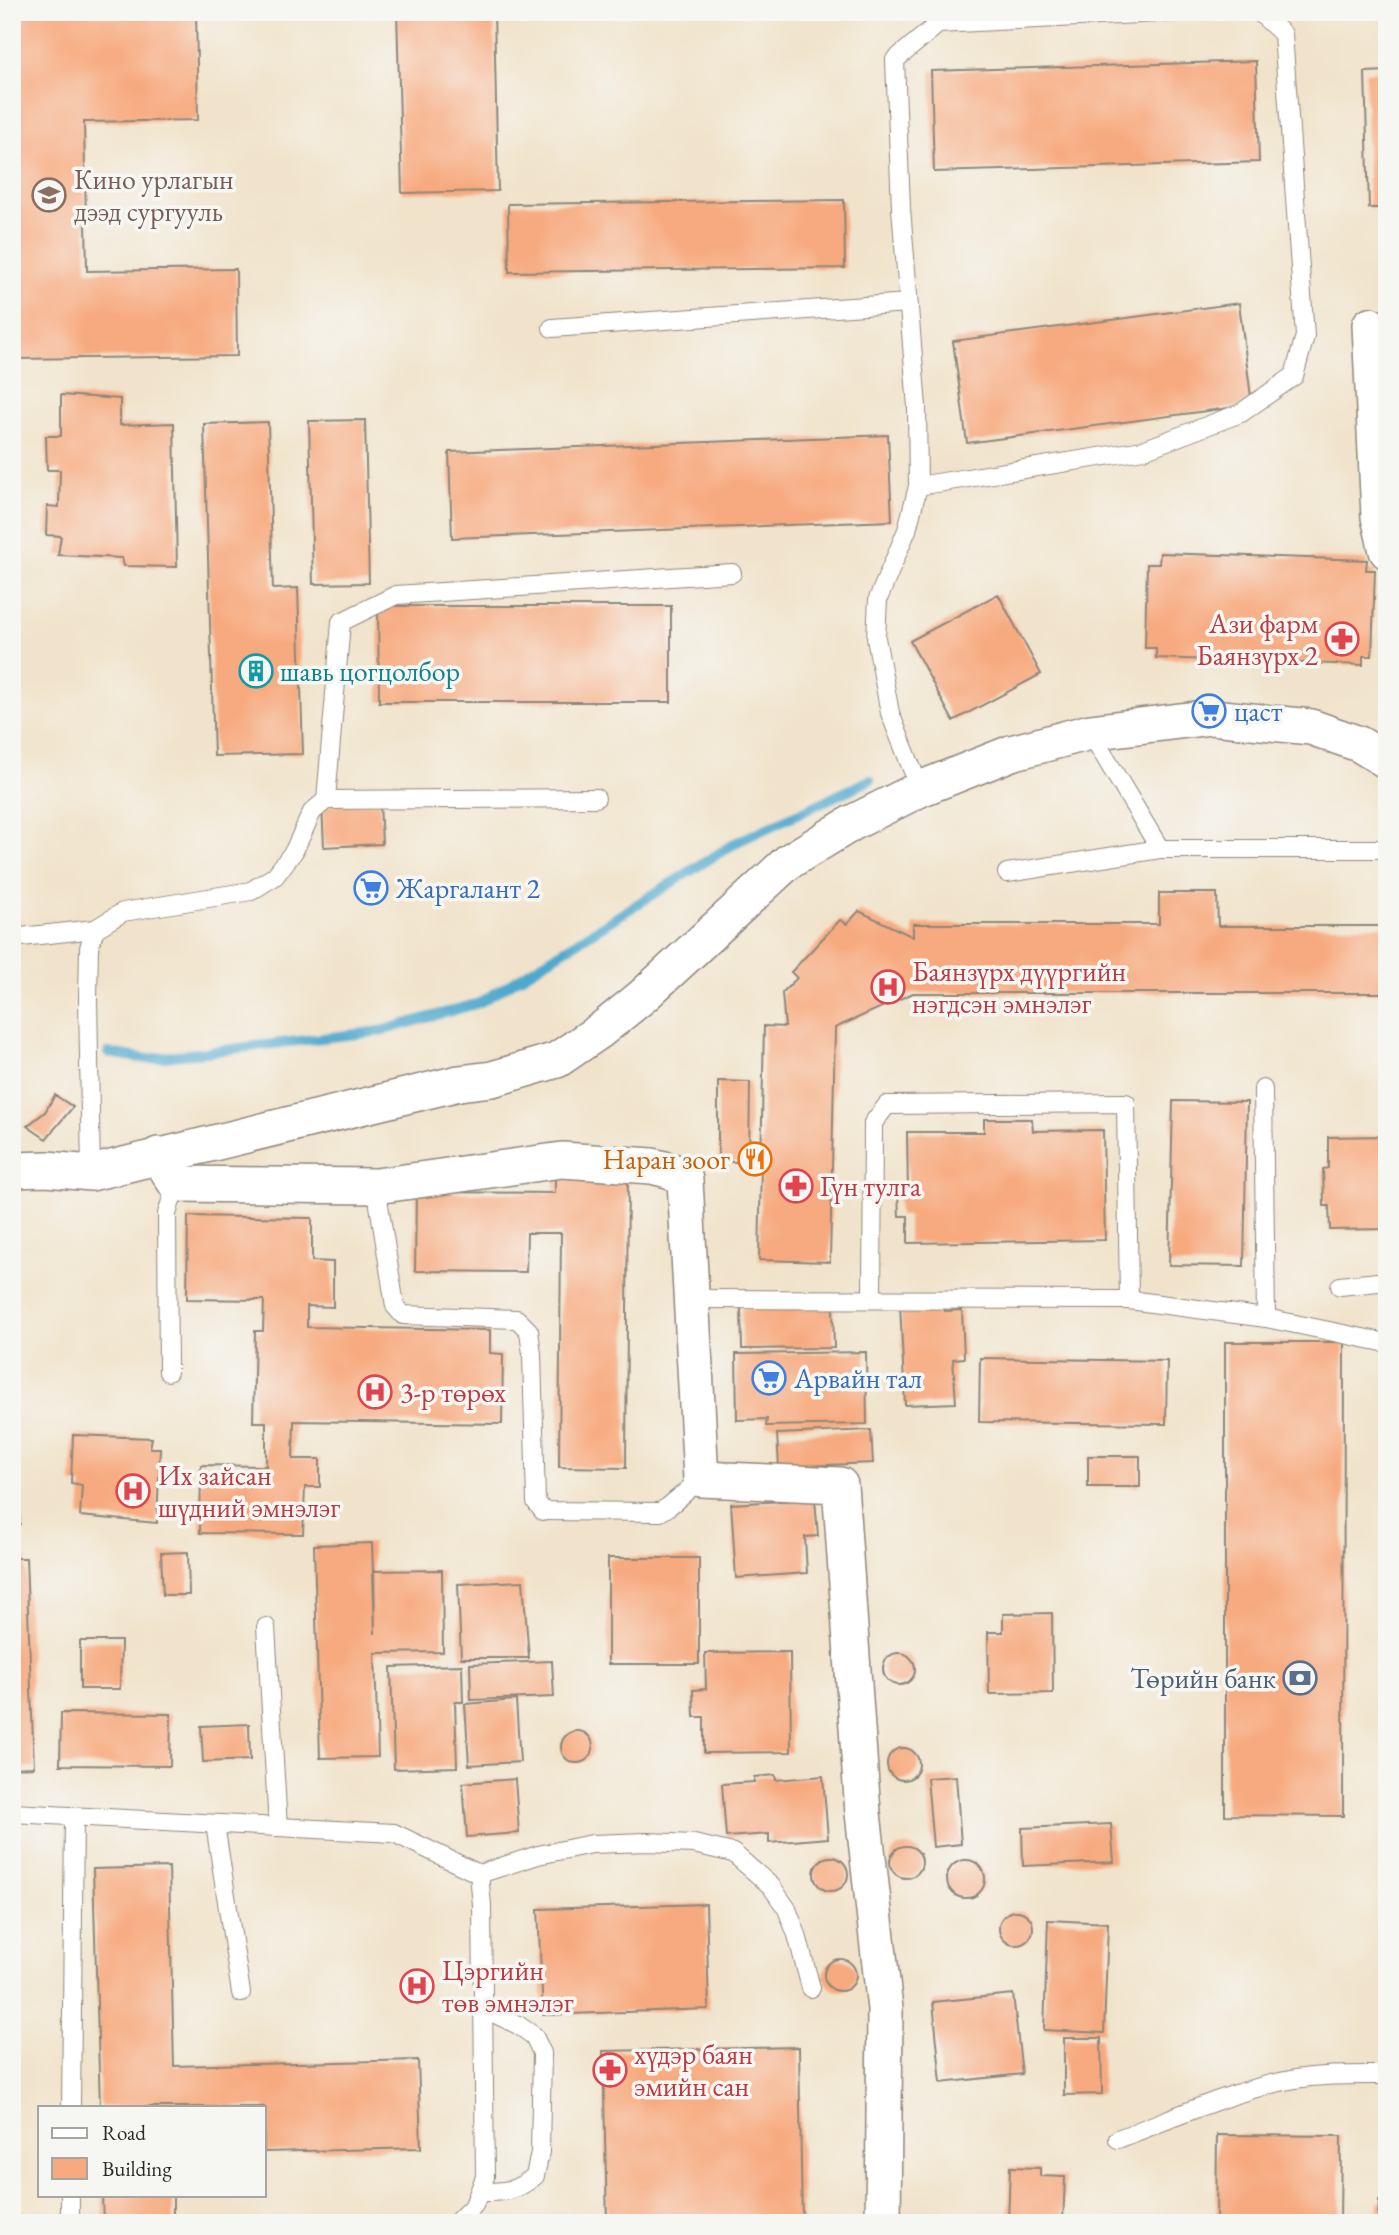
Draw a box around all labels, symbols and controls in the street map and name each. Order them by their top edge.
place label: Кино урлагын дээд сургууль [74,161,234,229]
school or university icon: Кино урлагын дээд сургууль [30,176,68,214]
place label: Ази фарм Баянзүрх 2 [1196,605,1319,673]
pharmacy icon: Ази фарм Баянзүрх 2 [1323,620,1361,658]
building icon: шавь цогцолбор [237,652,275,690]
place label: шавь цогцолбор [280,653,460,689]
supermarket icon: цаст [1190,692,1228,730]
place label: цаст [1234,693,1283,729]
supermarket icon: Жаргалант 2 [352,869,390,907]
place label: Жаргалант 2 [395,870,541,906]
place label: Баянзүрх дүүргийн нэгдсэн эмнэлэг [912,953,1126,1021]
hospital icon: Баянзүрх дүүргийн нэгдсэн эмнэлэг [869,968,907,1006]
restaurant icon: Наран зоог [736,1140,774,1178]
place label: Наран зоог [602,1141,730,1177]
pharmacy icon: Гүн тулга [777,1167,815,1205]
place label: Гүн тулга [820,1168,922,1204]
supermarket icon: Арвайн тал [750,1359,788,1397]
place label: Арвайн тал [793,1360,922,1396]
hospital icon: 3-р төрөх [356,1373,394,1411]
place label: 3-р төрөх [400,1374,506,1410]
place label: Их зайсан шүдний эмнэлэг [158,1457,340,1525]
hospital icon: Их зайсан шүдний эмнэлэг [114,1472,152,1510]
bank icon: Төрийн банк [1281,1659,1319,1697]
place label: Төрийн банк [1130,1660,1276,1696]
place label: Цэргийн төв эмнэлэг [442,1952,574,2020]
hospital icon: Цэргийн төв эмнэлэг [398,1967,436,2005]
place label: хүдэр баян эмийн сан [634,2036,753,2104]
pharmacy icon: хүдэр баян эмийн сан [591,2051,629,2089]
legend [38,2106,266,2196]
text: Road [102,2119,146,2146]
text: Building [102,2155,172,2182]

